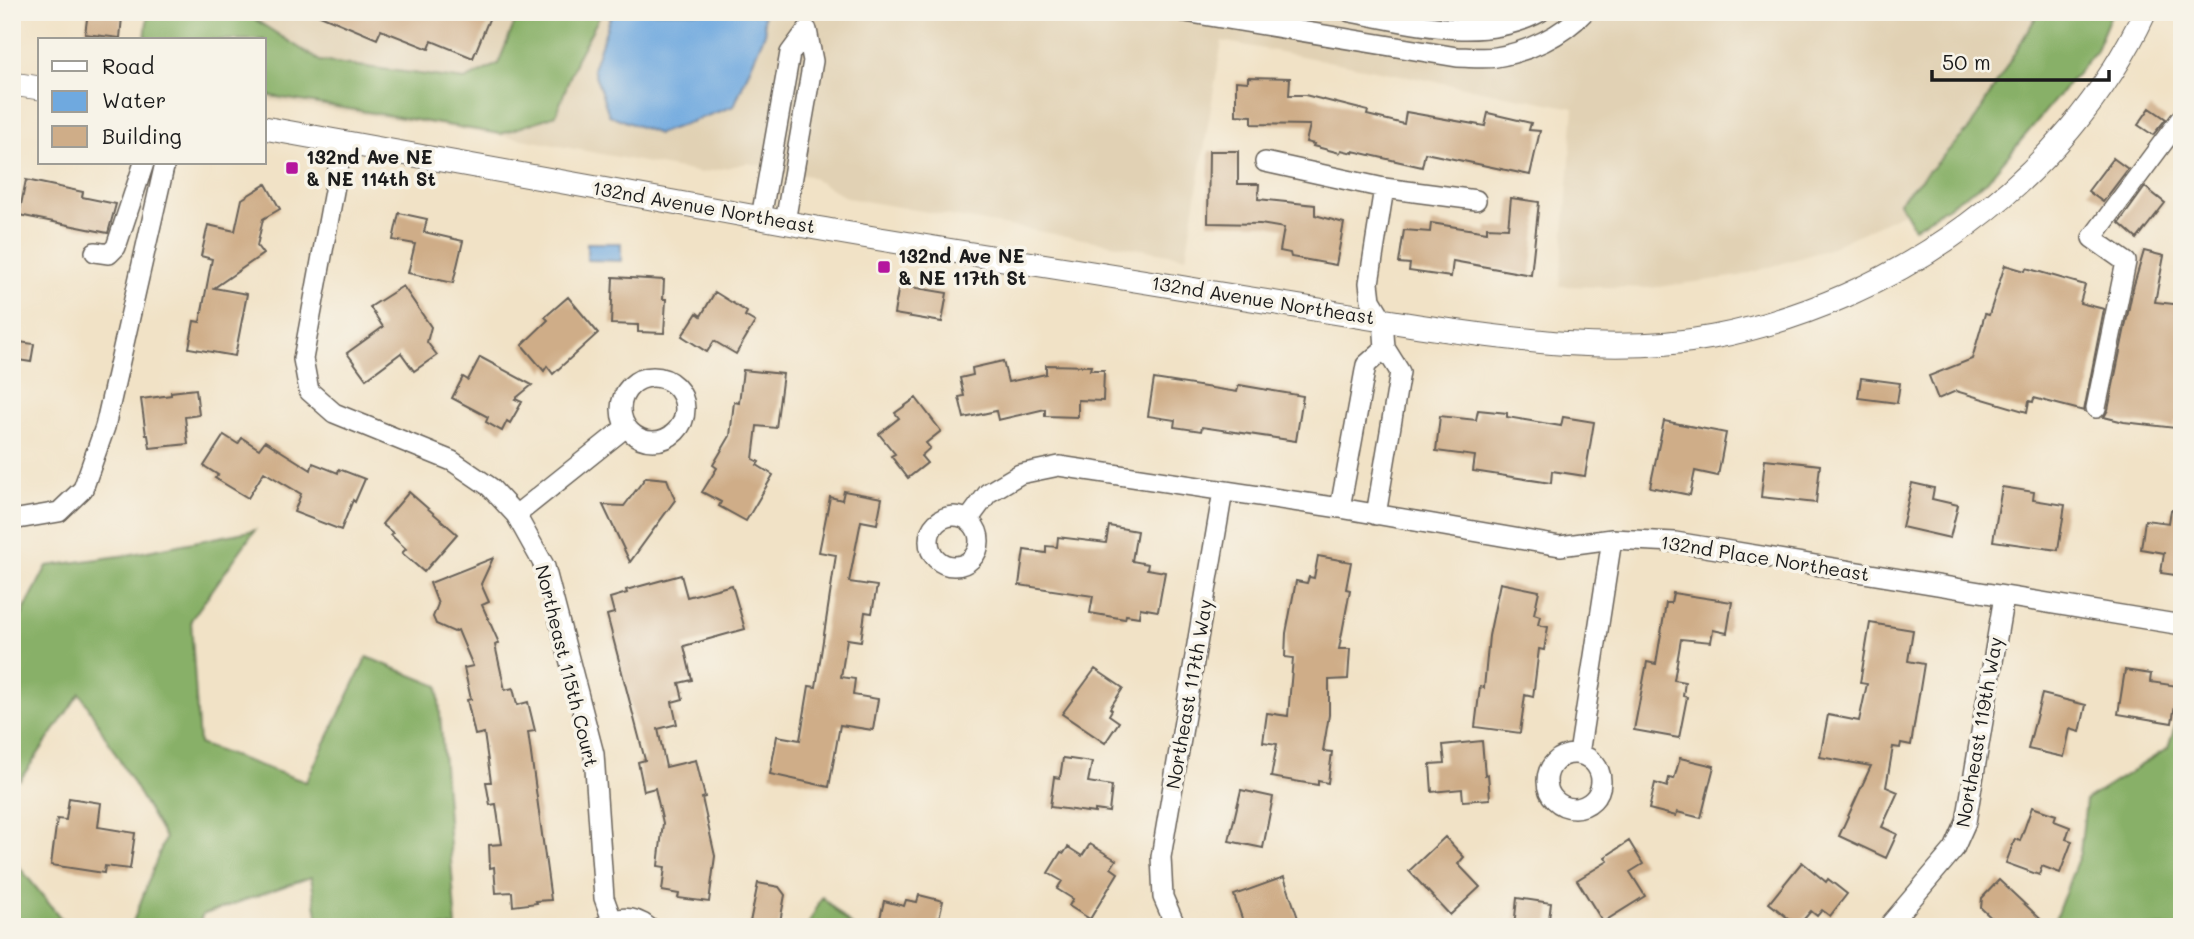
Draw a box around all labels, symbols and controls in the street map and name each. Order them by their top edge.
legend [38,38,266,164]
scale bar [1932,38,2108,82]
text: 50 m [1942,48,1991,75]
text: Road [102,52,154,79]
text: Water [102,86,166,113]
text: Building [102,122,182,149]
place label: 132nd Ave NE & NE 114th St [306,144,436,191]
marker: 132nd Ave NE & NE 114th St [284,160,300,176]
street label: 132nd Avenue Northeast [591,175,817,238]
place label: 132nd Ave NE & NE 117th St [898,243,1027,290]
marker: 132nd Ave NE & NE 117th St [876,259,892,275]
street label: 132nd Avenue Northeast [1150,270,1377,330]
street label: 132nd Place Northeast [1659,529,1871,586]
street label: Northeast 115th Court [530,562,605,770]
street label: Northeast 117th Way [1159,597,1218,791]
street label: Northeast 119th Way [1949,635,2008,829]

